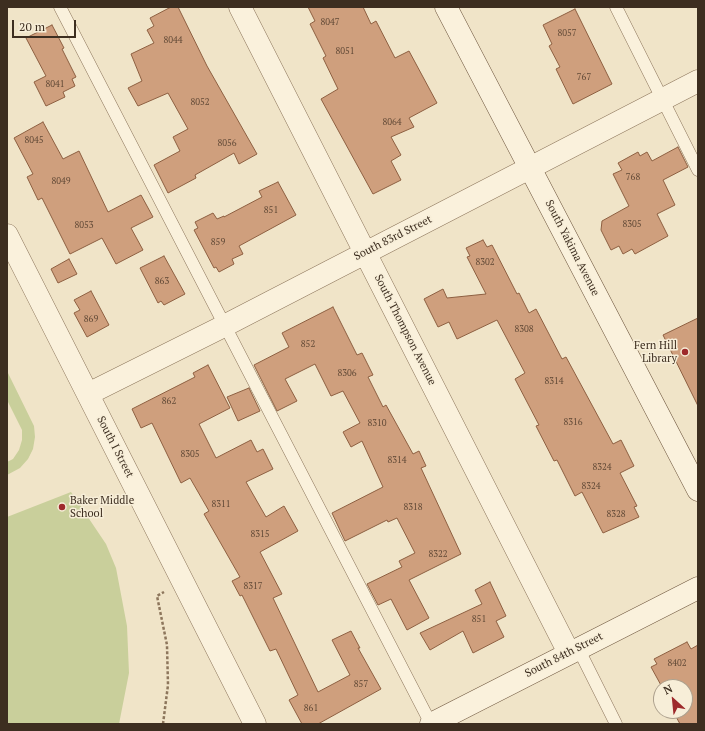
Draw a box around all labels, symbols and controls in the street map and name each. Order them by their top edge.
scale bar [14,12,78,38]
house number: 8047 [320,17,340,27]
text: 20 m [19,19,45,34]
house number: 8057 [557,28,577,38]
house number: 8044 [163,35,183,45]
house number: 8051 [335,46,355,56]
house number: 767 [577,72,591,82]
house number: 8041 [45,79,65,89]
house number: 8052 [190,97,210,107]
house number: 8064 [382,117,402,127]
house number: 8045 [24,135,44,145]
house number: 8056 [217,138,237,148]
house number: 768 [626,172,640,182]
house number: 8049 [51,176,71,186]
street label: South Yakima Avenue [542,198,602,298]
house number: 851 [264,205,278,215]
street label: South 83rd Street [352,213,434,263]
house number: 8305 [622,219,642,229]
house number: 8053 [74,220,94,230]
house number: 859 [211,237,225,247]
house number: 8302 [475,257,495,267]
street label: South Thompson Avenue [371,272,439,388]
house number: 863 [155,276,169,286]
house number: 869 [84,314,98,324]
house number: 8308 [514,324,534,334]
house number: 852 [301,339,315,349]
place label: Fern Hill Library [634,339,677,365]
marker: Fern Hill Library [680,347,690,357]
house number: 8306 [337,368,357,378]
house number: 8314 [544,376,564,386]
house number: 862 [162,396,176,406]
street label: South I Street [94,414,136,480]
house number: 8316 [563,417,583,427]
house number: 8310 [367,418,387,428]
house number: 8305 [180,449,200,459]
house number: 8314 [387,455,407,465]
house number: 8324 [592,462,612,472]
house number: 8324 [581,481,601,491]
place label: Baker Middle School [70,494,134,520]
house number: 8311 [211,499,231,509]
marker: Baker Middle School [57,502,67,512]
house number: 8318 [403,502,423,512]
house number: 8328 [606,509,626,519]
house number: 8315 [250,529,270,539]
house number: 8322 [428,549,448,559]
house number: 8317 [243,581,263,591]
house number: 851 [472,614,486,624]
street label: South 84th Street [523,630,605,680]
house number: 8402 [667,658,687,668]
house number: 857 [354,679,368,689]
north arrow [653,679,693,719]
text: N [661,681,675,697]
house number: 861 [304,703,318,713]

